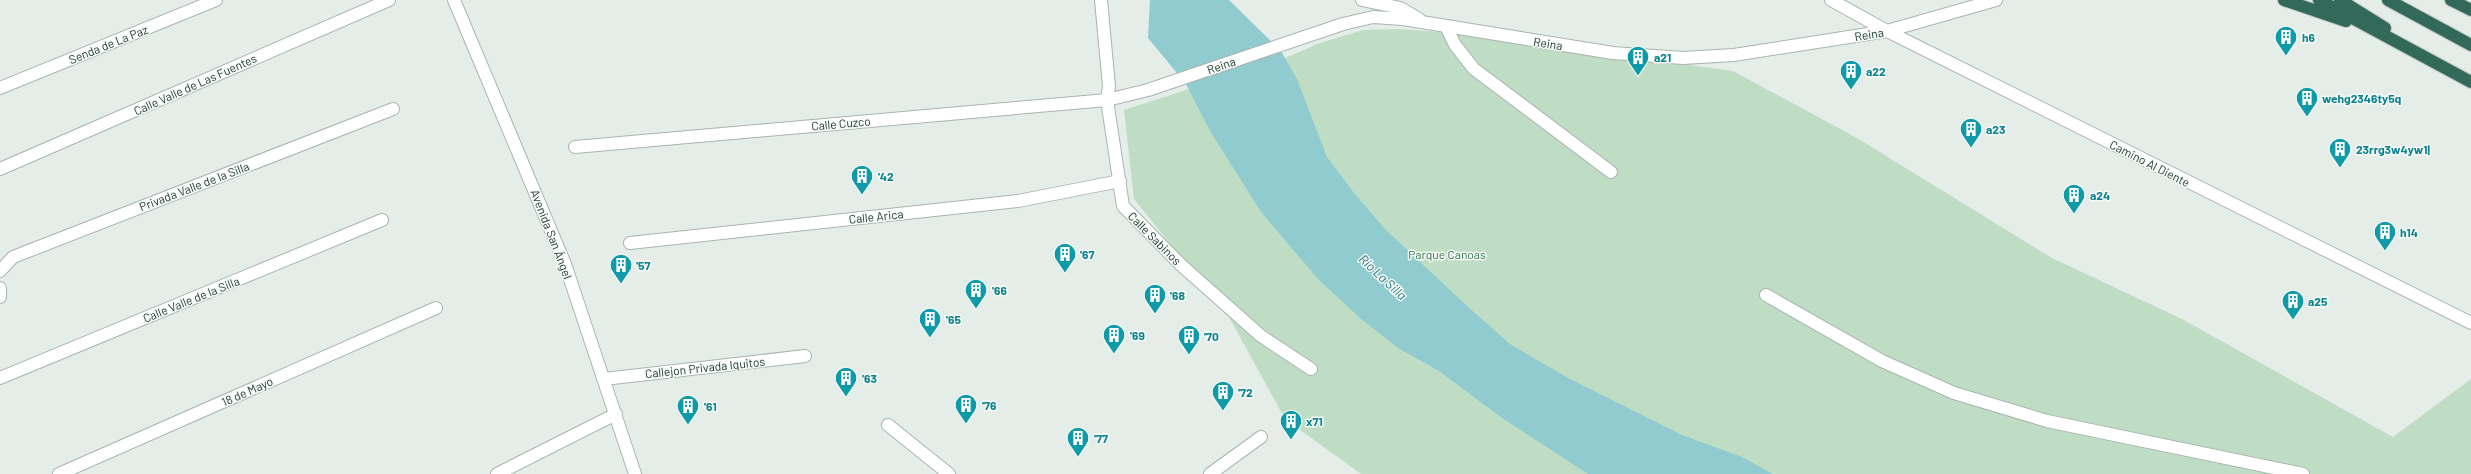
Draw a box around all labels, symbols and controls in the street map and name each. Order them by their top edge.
street label: Senda de La Paz [66,22,150,66]
building icon: h6 [2273,24,2299,57]
street label: Reina [1853,25,1885,43]
place label: h6 [2302,30,2316,44]
street label: Reina [1532,34,1564,52]
building icon: a21 [1625,44,1651,77]
street label: Calle Valle de Las Fuentes [131,50,259,117]
place label: a21 [1654,50,1671,64]
street label: Reina [1205,54,1237,76]
building icon: a22 [1838,58,1864,91]
place label: a22 [1866,64,1886,78]
building icon: wehg2346ty5q [2294,85,2320,118]
place label: wehg2346ty5q [2322,91,2402,105]
street label: Calle Cuzco [811,113,871,133]
building icon: a23 [1958,116,1984,149]
place label: a23 [1986,122,2005,136]
building icon: 23rrg3w4yw1| [2327,136,2353,169]
street label: Camino Al Diente [2108,137,2192,189]
place label: 23rrg3w4yw1| [2356,142,2430,156]
street label: Privada Valle de la Silla [137,159,251,213]
building icon: '42 [849,163,875,196]
place label: '42 [878,169,894,183]
building icon: a24 [2061,182,2087,215]
street label: Avenida San Ángel [528,187,576,281]
place label: a24 [2090,188,2110,202]
street label: Calle Arica [848,206,904,226]
street label: Calle Sabinos [1126,209,1185,268]
building icon: h14 [2372,219,2398,252]
place label: h14 [2400,225,2418,239]
building icon: '67 [1052,241,1078,274]
place label: '67 [1080,247,1094,261]
park label: Parque Canoas [1408,247,1486,261]
water label: Río La Silla [1356,251,1410,303]
building icon: '57 [608,252,634,285]
place label: '57 [636,258,650,272]
street label: Calle Valle de la Silla [141,273,241,325]
building icon: '66 [963,277,989,310]
building icon: '68 [1142,282,1168,315]
place label: '66 [992,283,1007,297]
place label: '68 [1170,288,1185,302]
building icon: a25 [2280,288,2306,321]
place label: a25 [2308,294,2328,308]
building icon: '65 [917,306,943,339]
place label: '65 [946,312,961,326]
building icon: '69 [1101,322,1127,355]
building icon: '70 [1176,323,1202,356]
place label: '69 [1130,328,1145,342]
place label: '70 [1204,329,1219,343]
street label: Callejon Privada Iquitos [644,354,766,380]
building icon: '63 [833,365,859,398]
place label: '63 [862,371,877,385]
street label: 18 de Mayo [219,373,275,409]
building icon: '72 [1210,379,1236,412]
place label: '72 [1238,385,1253,399]
building icon: '76 [953,392,979,425]
building icon: '61 [675,393,701,426]
place label: '76 [982,398,997,412]
place label: '61 [704,399,717,413]
building icon: x71 [1278,408,1304,441]
place label: x71 [1306,414,1323,428]
building icon: '77 [1065,425,1091,458]
place label: '77 [1094,431,1108,445]

